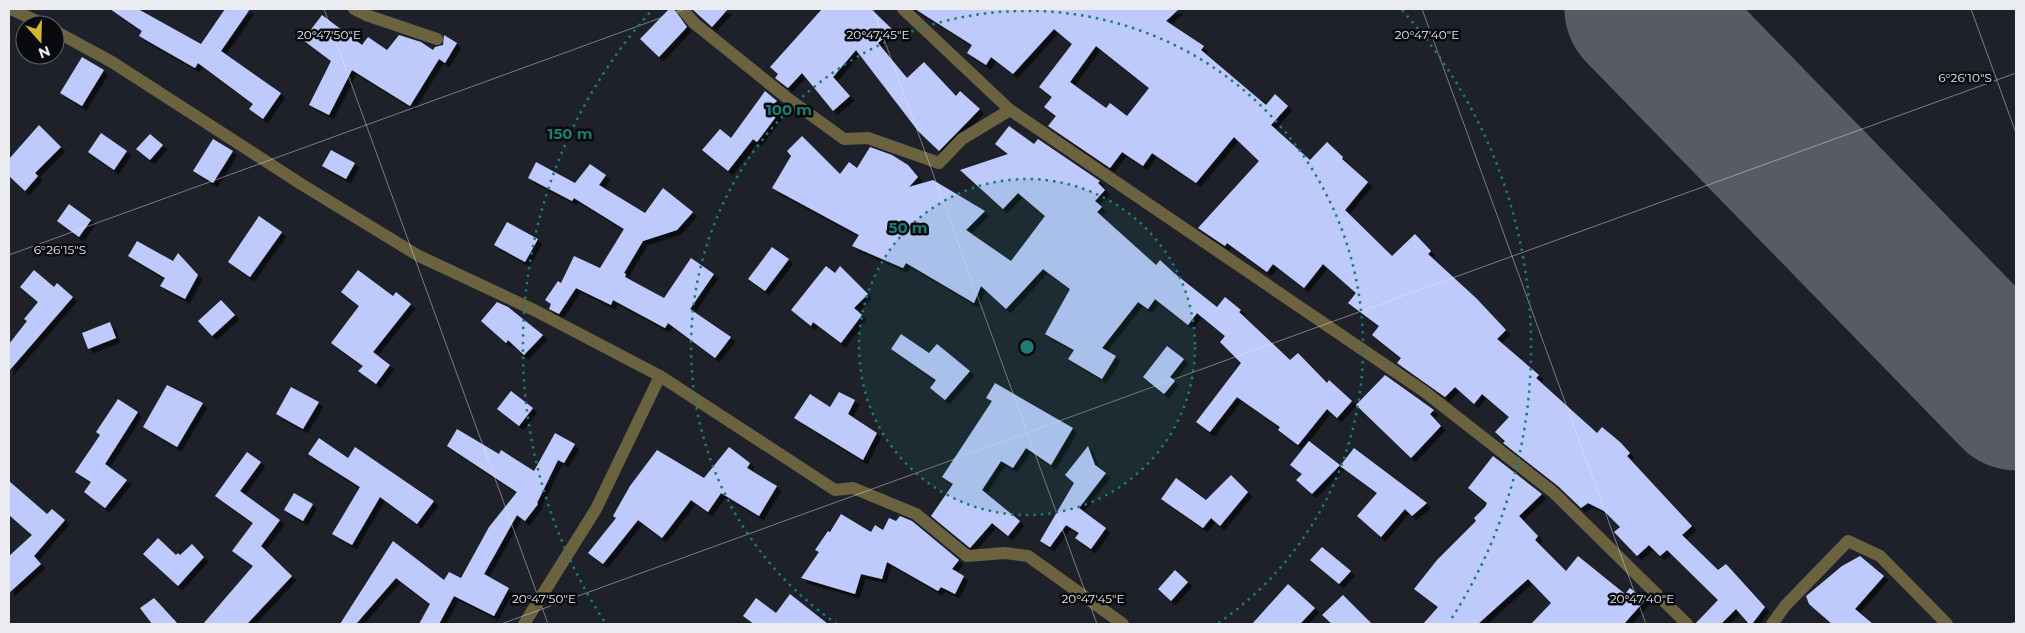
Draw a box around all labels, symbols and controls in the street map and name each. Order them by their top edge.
north arrow [15,15,65,65]
text: 20°47'50"E [297,27,361,42]
text: 20°47'45"E [846,27,910,42]
text: 20°47'40"E [1395,27,1459,42]
text: N [36,42,53,63]
text: 6°26'10"S [1938,70,1992,85]
text: 100 m [766,100,812,119]
text: 150 m [548,124,592,143]
text: 50 m [888,218,928,237]
text: 6°26'15"S [34,242,86,257]
centre of rings [1018,338,1036,356]
text: 20°47'50"E [512,591,576,606]
text: 20°47'45"E [1061,591,1125,606]
text: 20°47'40"E [1610,591,1674,606]

